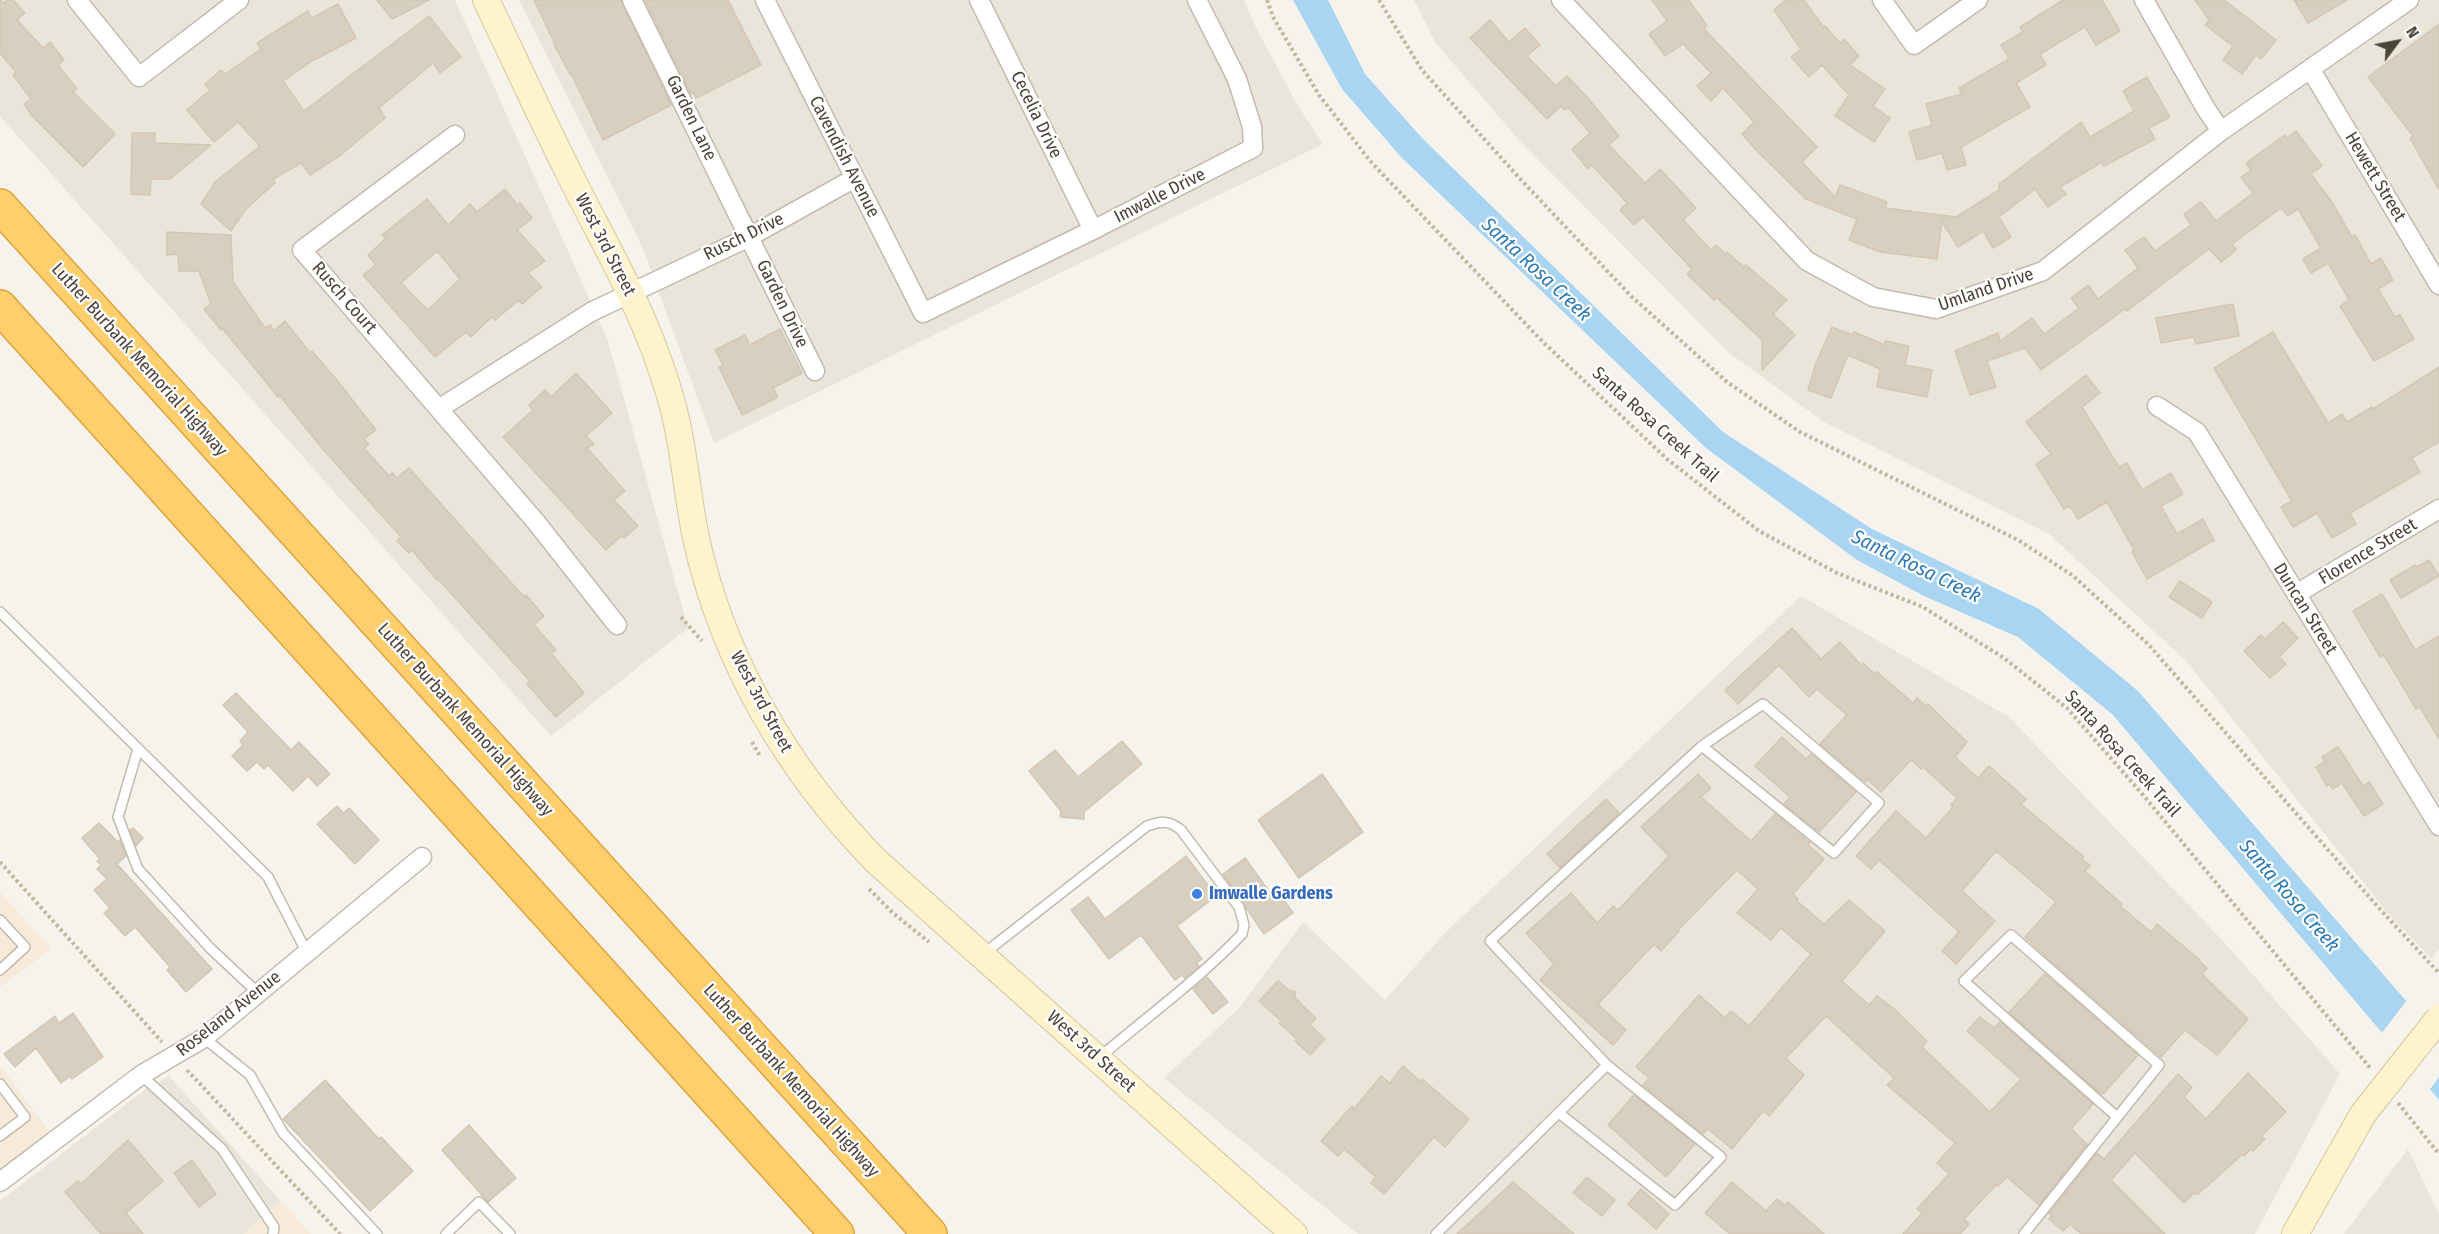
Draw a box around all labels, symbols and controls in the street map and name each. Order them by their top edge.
north arrow [2367,12,2427,72]
text: N [2402,23,2423,41]
street label: Cecelia Drive [1006,68,1066,162]
street label: Garden Lane [661,72,721,164]
street label: Cavendish Avenue [804,93,884,221]
street label: Hewett Street [2340,128,2410,226]
street label: Imwalle Drive [1111,164,1209,228]
street label: West 3rd Street [570,190,640,300]
street label: Rusch Drive [700,208,788,266]
water label: Santa Rosa Creek [1476,213,1596,327]
street label: Garden Drive [751,256,813,352]
street label: Rusch Court [307,258,381,338]
street label: Luther Burbank Memorial Highway [46,259,232,461]
street label: Umland Drive [1936,264,2036,316]
street label: Santa Rosa Creek Trail [1587,363,1723,487]
street label: Florence Street [2315,514,2421,590]
water label: Santa Rosa Creek [1847,525,1985,609]
street label: Duncan Street [2268,559,2342,659]
street label: Luther Burbank Memorial Highway [372,619,558,821]
street label: West 3rd Street [725,647,797,757]
street label: Santa Rosa Creek Trail [2060,686,2184,822]
water label: Santa Rosa Creek [2234,835,2344,957]
place label: Imwalle Gardens [1209,883,1333,905]
marker: Imwalle Gardens [1190,887,1204,901]
street label: Roseland Avenue [173,967,285,1061]
street label: Luther Burbank Memorial Highway [698,980,884,1182]
street label: West 3rd Street [1042,1006,1140,1098]

